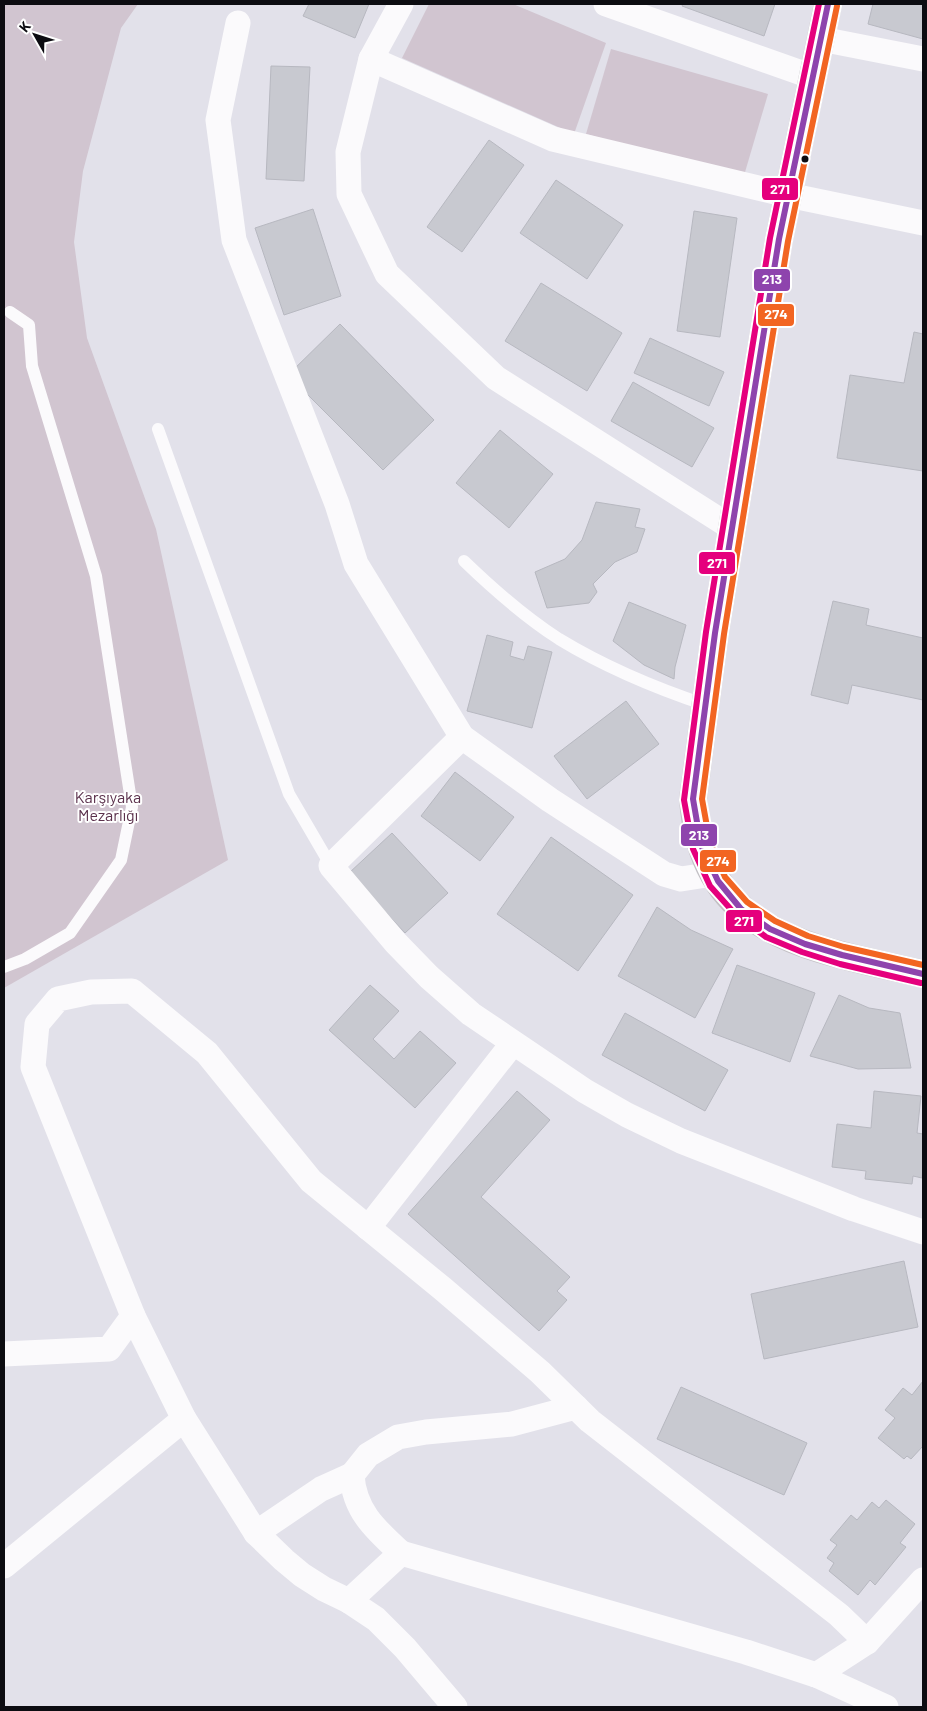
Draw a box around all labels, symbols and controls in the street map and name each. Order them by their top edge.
north arrow [10,10,60,60]
text: K [15,18,34,35]
unlabelled marker [800,154,810,164]
line badge: 271 [761,177,799,201]
text: 271 [770,180,790,197]
line badge: 213 [753,268,791,292]
text: 213 [762,270,782,287]
line badge: 274 [757,303,795,327]
text: 274 [764,305,788,322]
line badge: 271 [698,551,736,575]
text: 271 [707,554,727,571]
park label: Karşıyaka Mezarlığı [75,787,141,824]
line badge: 213 [680,823,718,847]
text: 213 [689,826,709,843]
line badge: 274 [699,849,737,873]
text: 274 [706,852,730,869]
line badge: 271 [725,909,763,933]
text: 271 [734,912,754,929]

